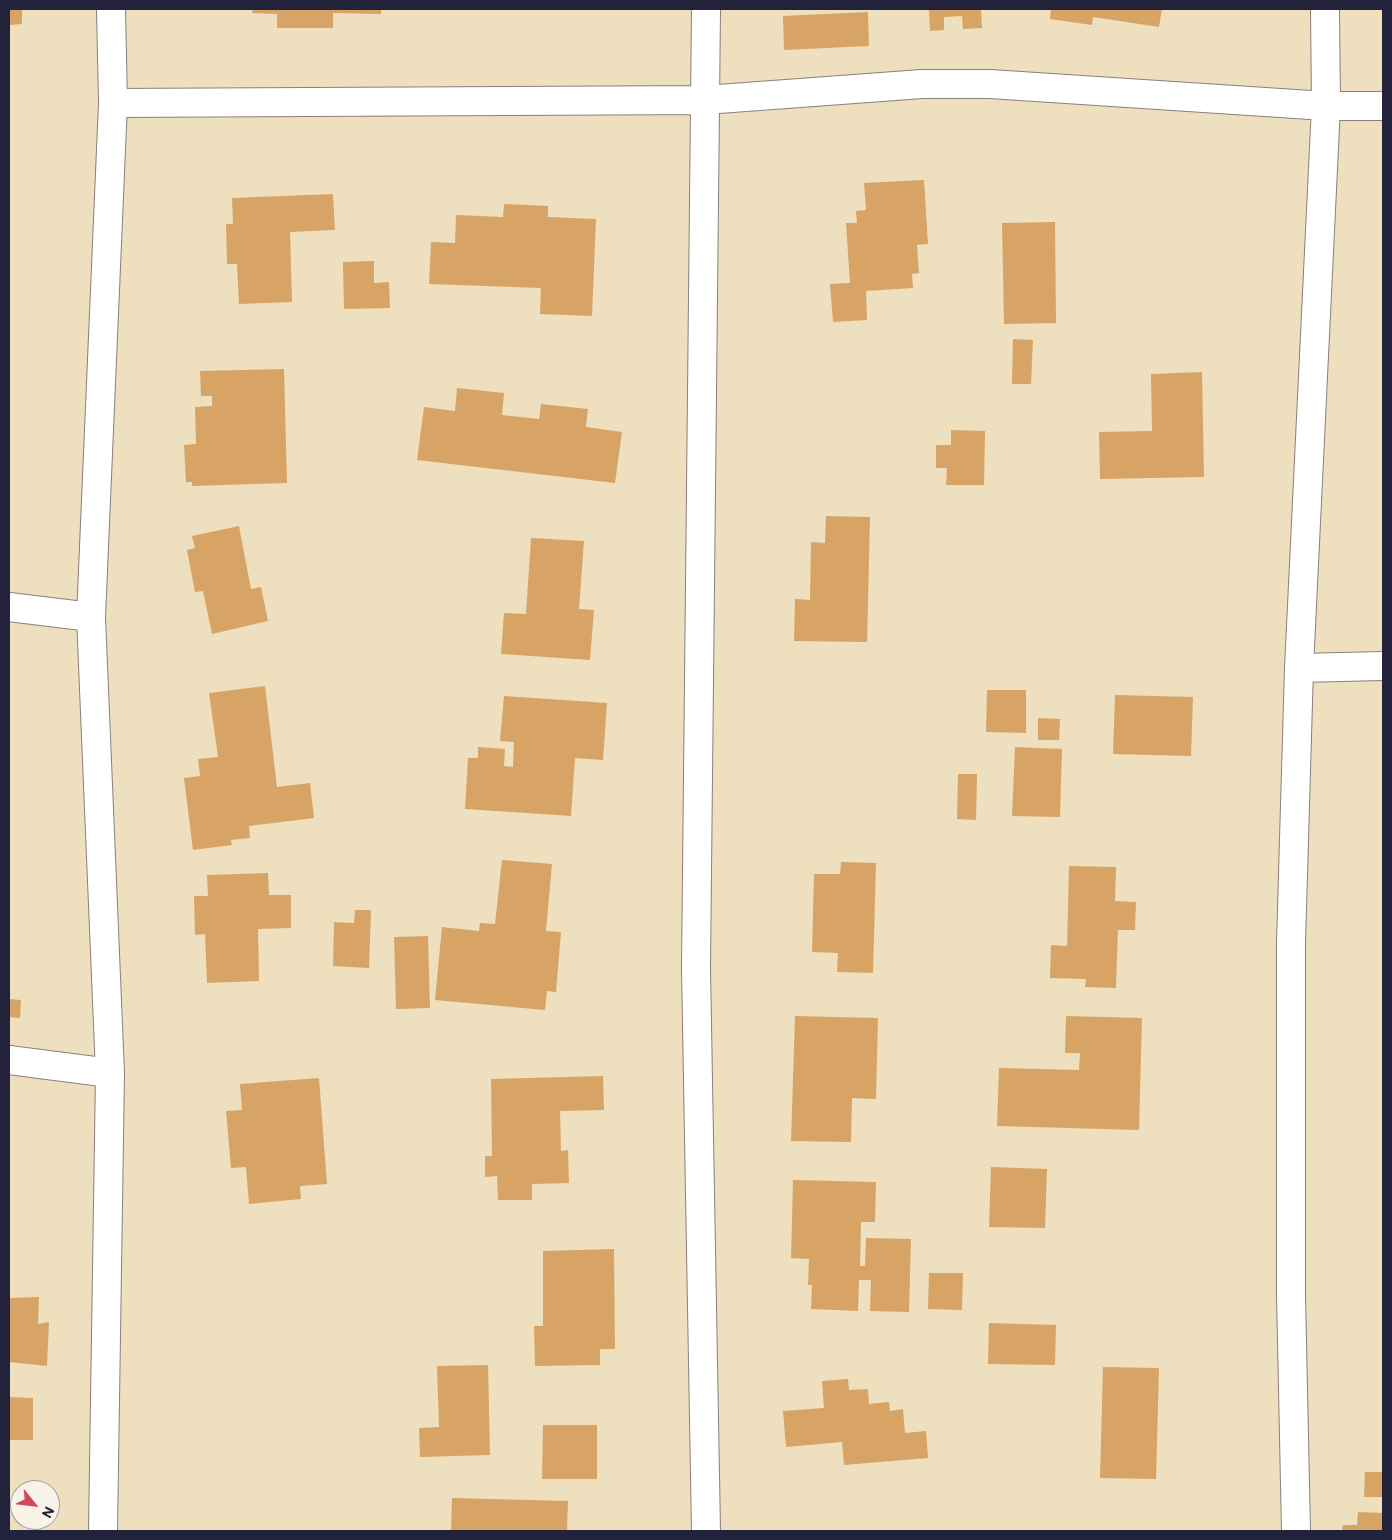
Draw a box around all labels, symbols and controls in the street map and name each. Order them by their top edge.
north arrow [10,1480,60,1530]
text: N [38,1503,58,1521]

